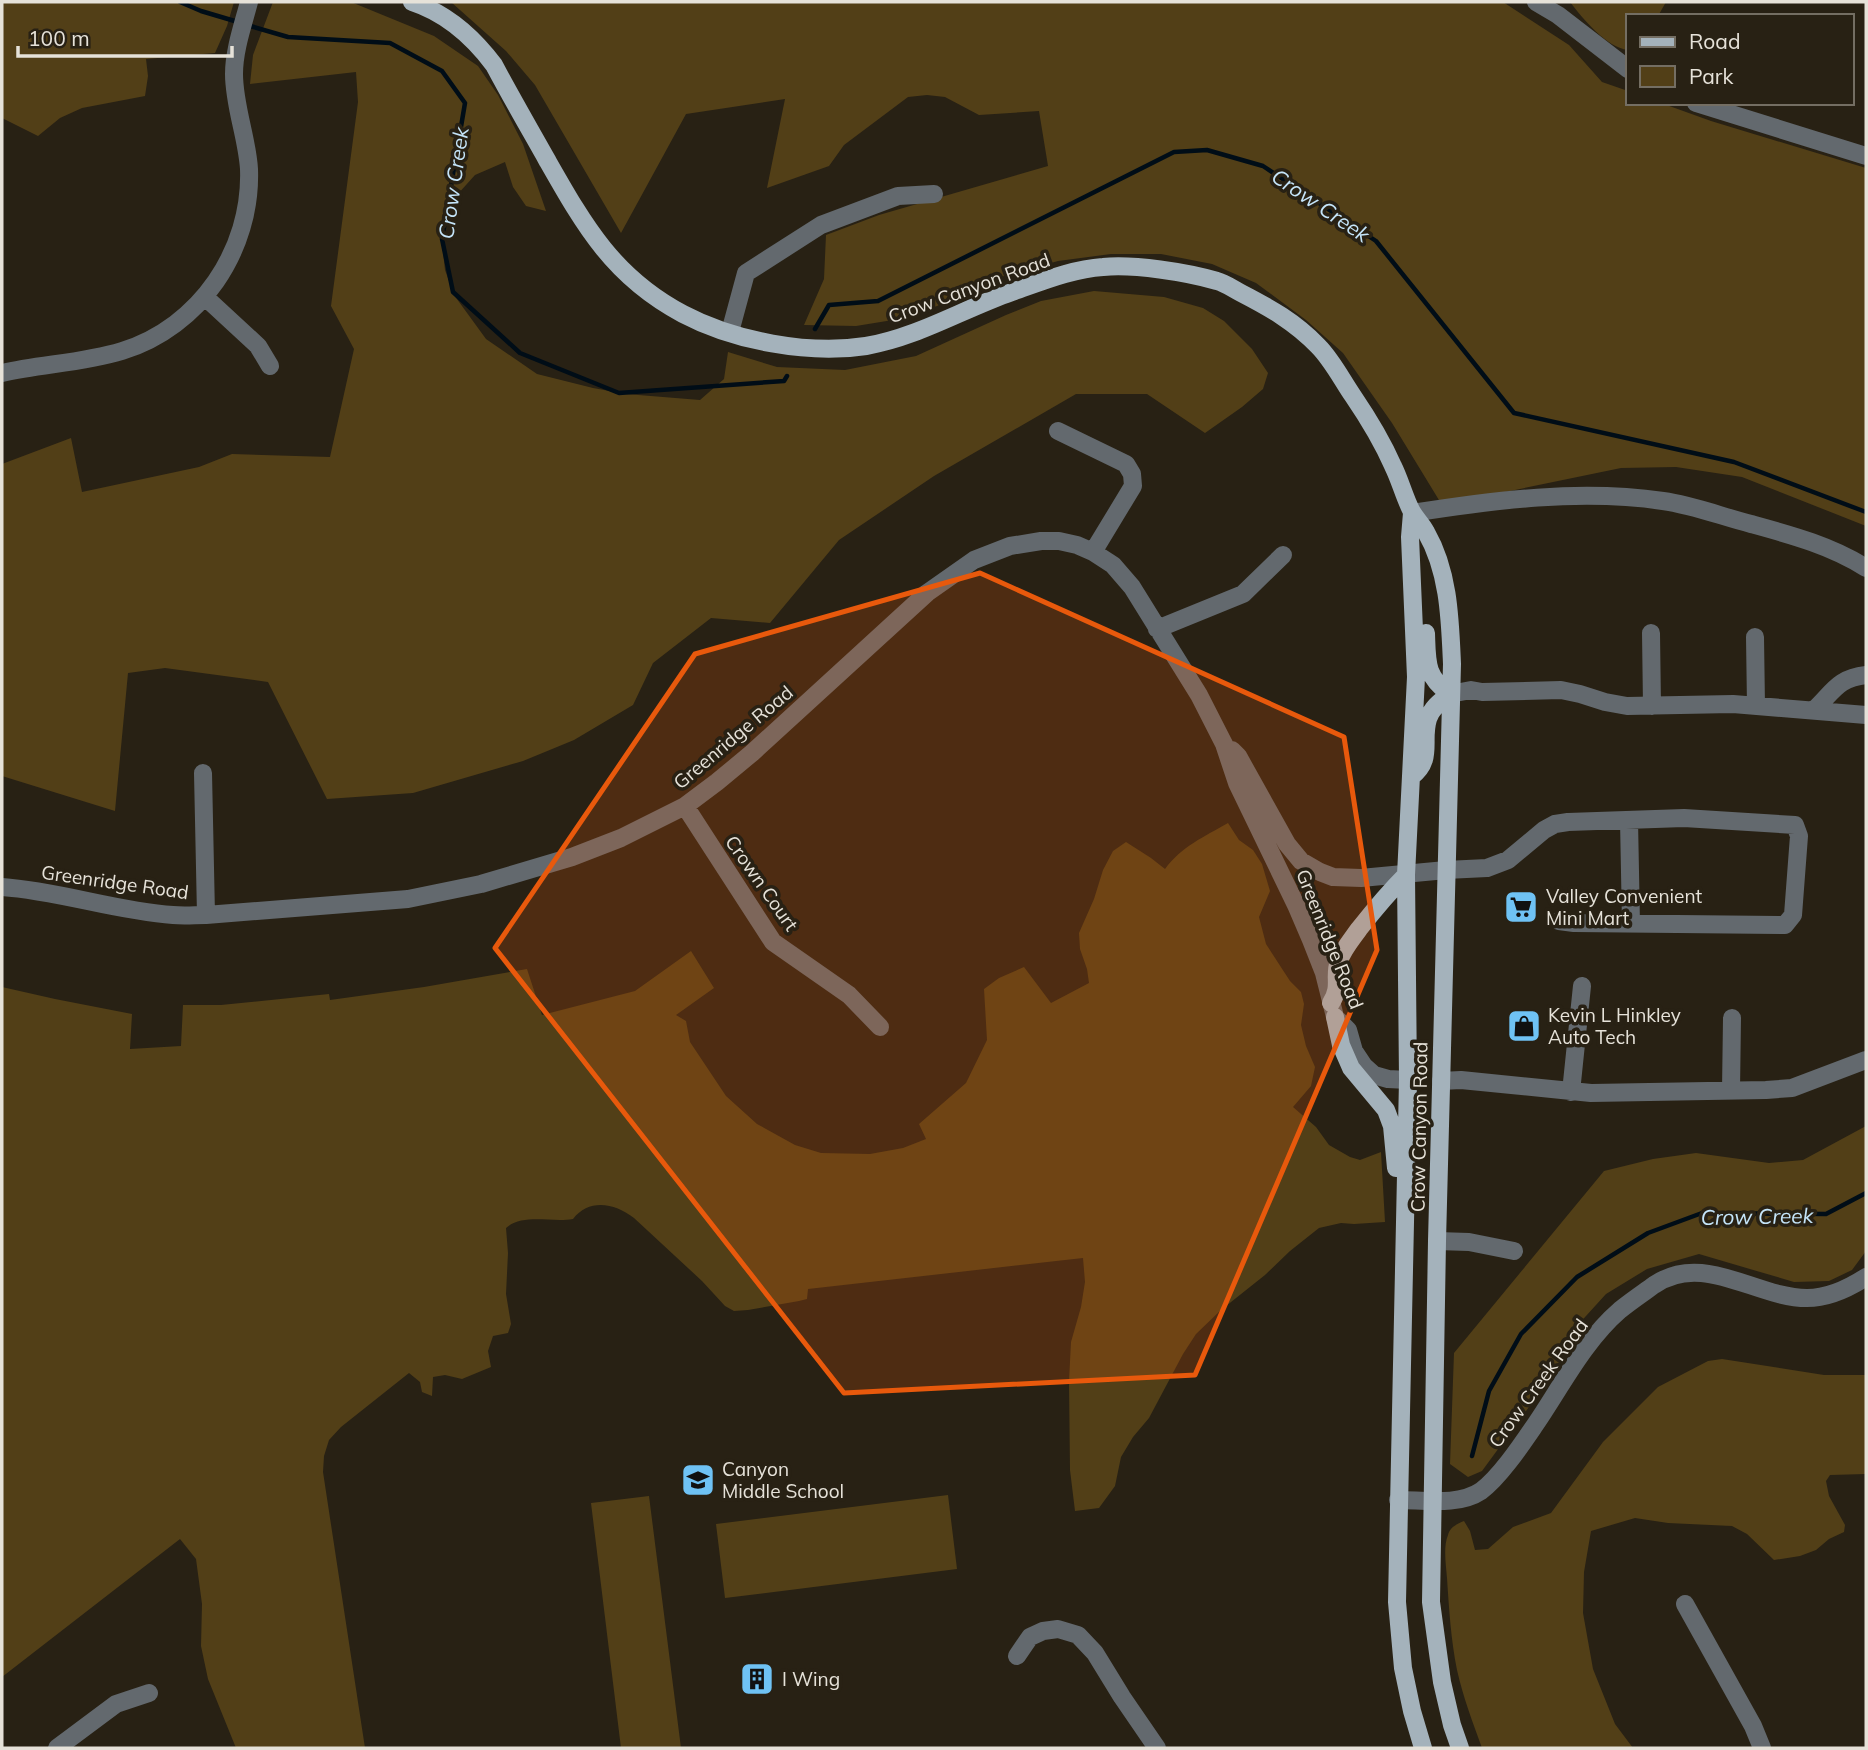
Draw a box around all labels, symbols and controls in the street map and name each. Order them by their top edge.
scale bar [18,14,231,58]
legend [1626,14,1854,105]
text: 100 m [28,25,90,51]
text: Road [1689,28,1740,54]
text: Park [1689,63,1733,89]
water label: Crow Creek [432,124,474,241]
water label: Crow Creek [1267,163,1376,248]
street label: Crow Canyon Road [885,248,1053,328]
street label: Greenridge Road [668,680,798,794]
street label: Crown Court [720,831,804,936]
street label: Greenridge Road [40,860,190,904]
street label: Greenridge Road [1291,866,1369,1012]
place label: Valley Convenient Mini Mart [1546,884,1703,930]
supermarket icon: Valley Convenient Mini Mart [1502,888,1540,926]
place label: Kevin L Hinkley Auto Tech [1548,1003,1681,1049]
shop icon: Kevin L Hinkley Auto Tech [1505,1007,1543,1045]
street label: Crow Canyon Road [1406,1042,1432,1212]
water label: Crow Creek [1700,1202,1815,1230]
street label: Crow Creek Road [1483,1314,1593,1452]
place label: Canyon Middle School [722,1457,844,1503]
school or university icon: Canyon Middle School [679,1461,717,1499]
building icon: I Wing [738,1660,776,1698]
place label: I Wing [782,1667,840,1691]

